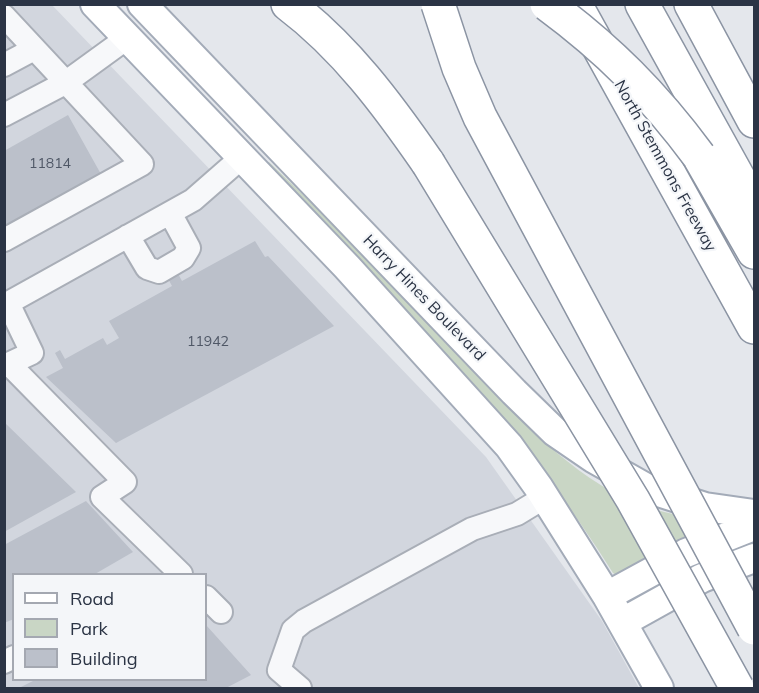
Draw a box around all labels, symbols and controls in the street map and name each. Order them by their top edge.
street label: North Stemmons Freeway [610,77,720,255]
house number: 11814 [29,156,71,172]
street label: Harry Hines Boulevard [359,231,489,365]
house number: 11942 [187,334,229,350]
legend [12,573,207,681]
text: Road [70,587,114,610]
text: Park [70,617,108,640]
text: Building [70,647,138,670]

